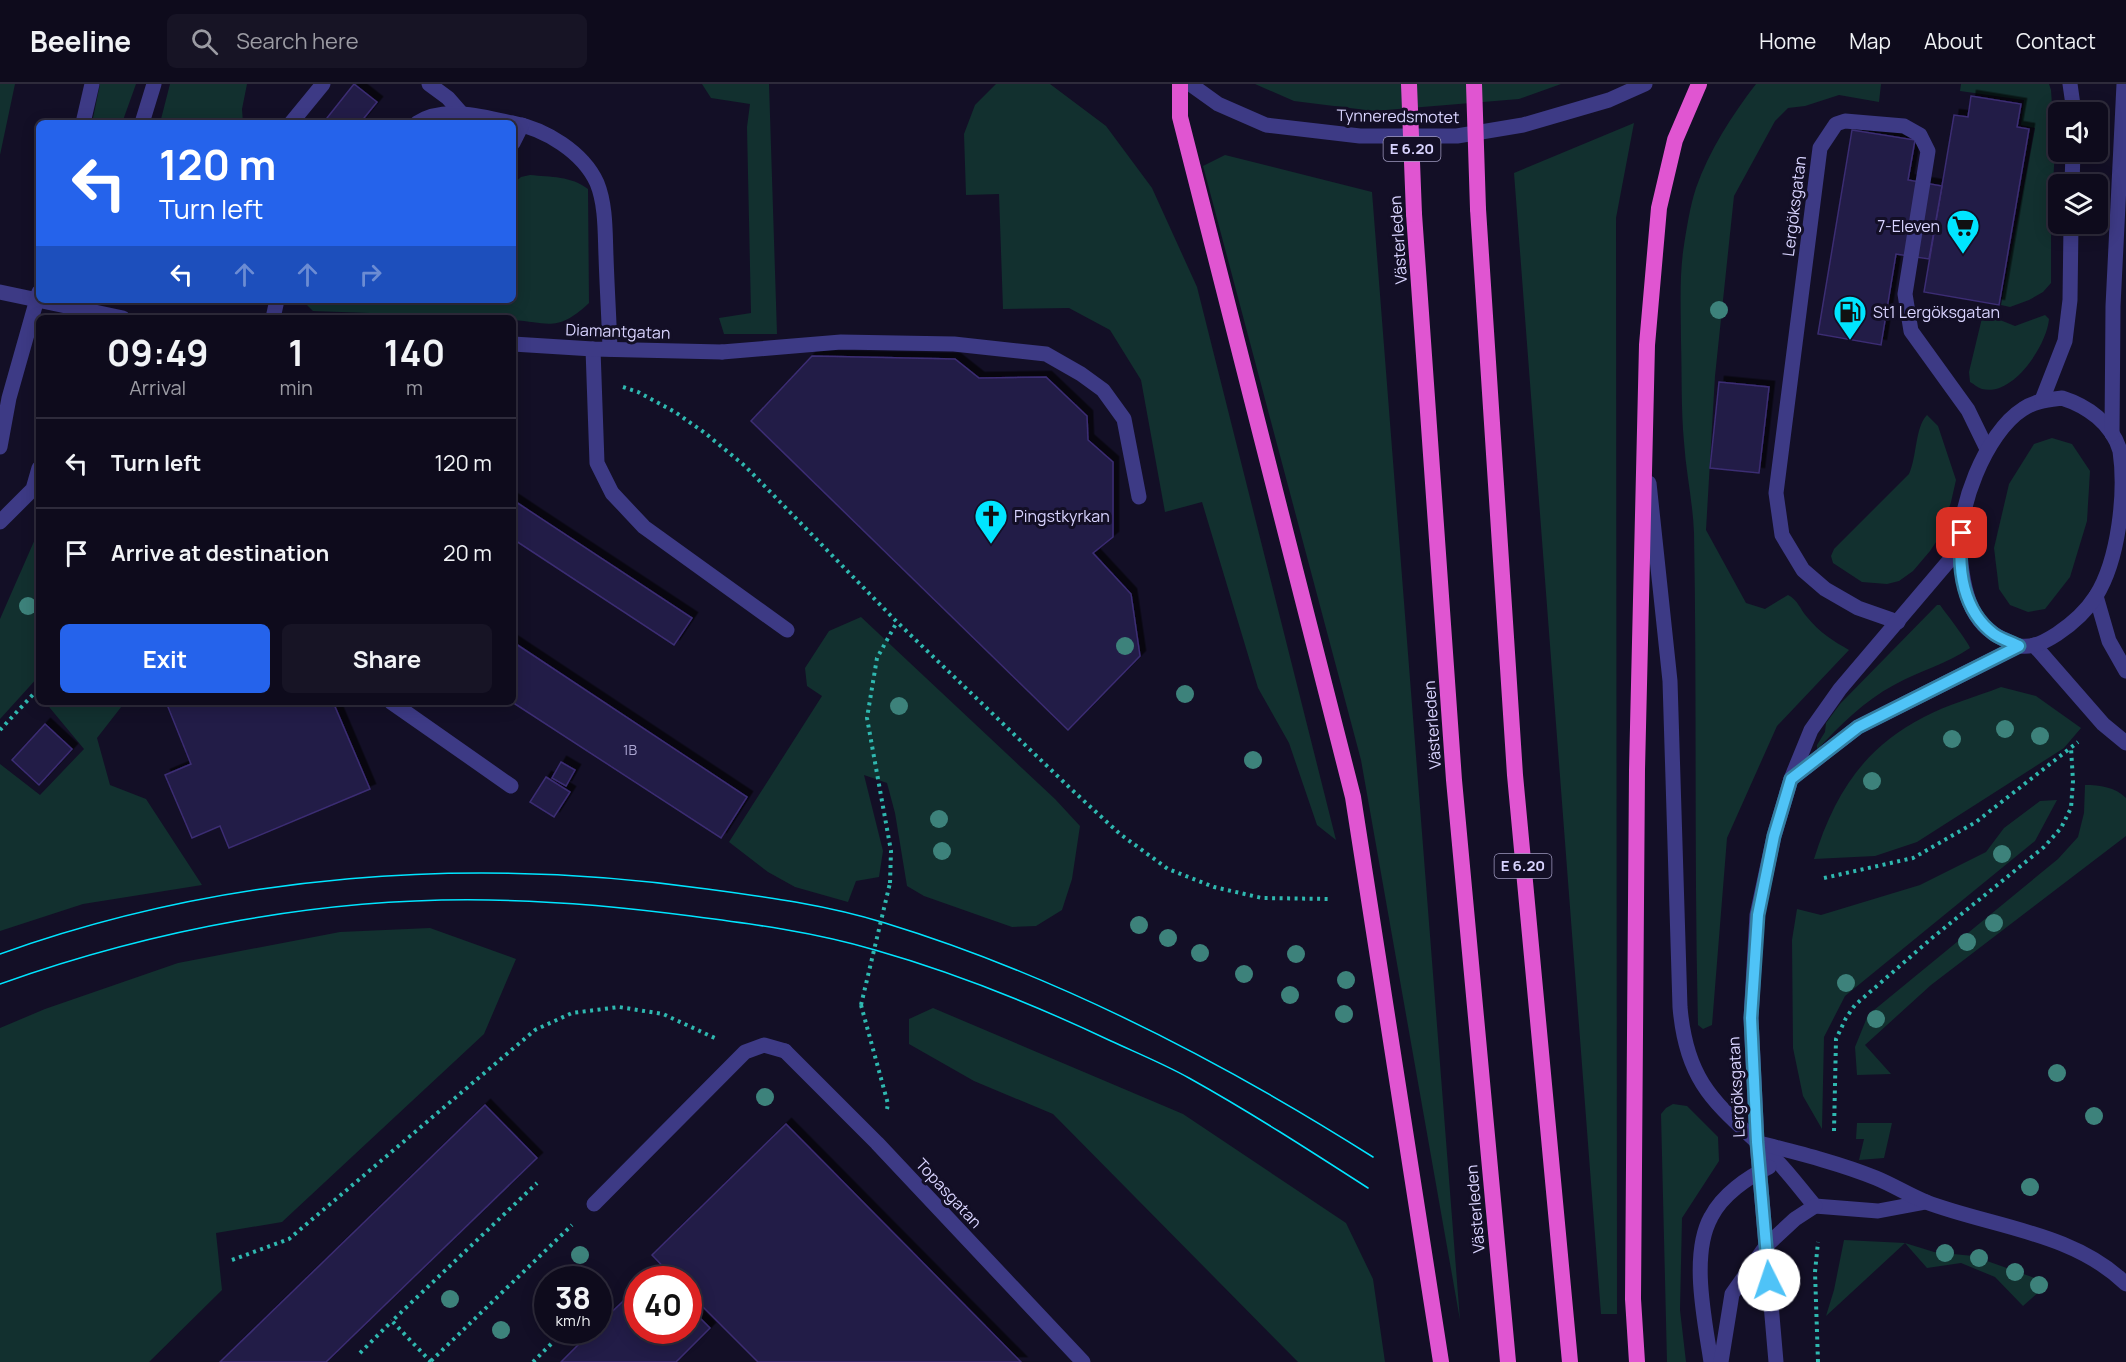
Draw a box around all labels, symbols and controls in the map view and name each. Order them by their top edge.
search box [167,14,587,68]
text: Beeline [30,22,131,60]
icon: search [188,25,221,58]
text: Search here [236,26,359,56]
text: Home [1759,27,1816,55]
text: Map [1849,27,1891,55]
text: About [1924,27,1983,55]
text: Contact [2016,27,2096,55]
map controls [2048,102,2108,234]
button: sound [2048,102,2108,162]
street label: Tynneredsmotet [1336,104,1460,128]
text: 120 m [159,135,276,193]
road number: E 6.20 [1384,137,1440,161]
icon: left [60,144,138,222]
street label: Lergöksgatan [1777,154,1811,258]
button: layers [2048,174,2108,234]
text: Turn left [159,190,263,227]
street label: Västerleden [1384,195,1412,285]
supermarket icon: 7-Eleven [1945,208,1981,255]
place label: 7-Eleven [1877,215,1940,237]
icon: left [165,258,198,291]
icon: ahead [228,258,261,291]
icon: ahead [291,258,324,291]
icon: right [354,258,387,291]
fuel station icon: St1 Lergöksgatan [1832,294,1868,341]
place label: St1 Lergöksgatan [1873,301,2000,323]
street label: Diamantgatan [565,318,671,344]
text: 09:49 [107,328,209,377]
text: 1 [288,328,304,377]
text: 140 [384,328,445,377]
text: Arrival [129,374,186,401]
text: min [279,374,313,401]
text: m [406,374,423,401]
icon: left [60,447,93,480]
text: Turn left [111,448,201,478]
text: 120 m [434,448,492,478]
church icon: Pingstkyrkan [973,498,1009,545]
place label: Pingstkyrkan [1014,505,1110,527]
pin [1936,507,1987,558]
icon: arrive [1945,516,1978,549]
icon: arrive [60,537,93,570]
text: Arrive at destination [111,538,329,568]
text: 20 m [443,538,492,568]
button: Exit [60,624,270,693]
button: Share [282,624,492,693]
street label: Västerleden [1418,680,1446,770]
house number: 1B [623,740,637,759]
road number: E 6.20 [1494,854,1552,878]
street label: Lergöksgatan [1722,1036,1750,1138]
street label: Topasgatan [911,1153,987,1233]
street label: Västerleden [1460,1164,1490,1254]
position arrow [1737,1248,1801,1312]
speed limit sign: 40 [624,1266,702,1344]
text: 38 [555,1277,591,1318]
text: km/h [556,1310,590,1331]

